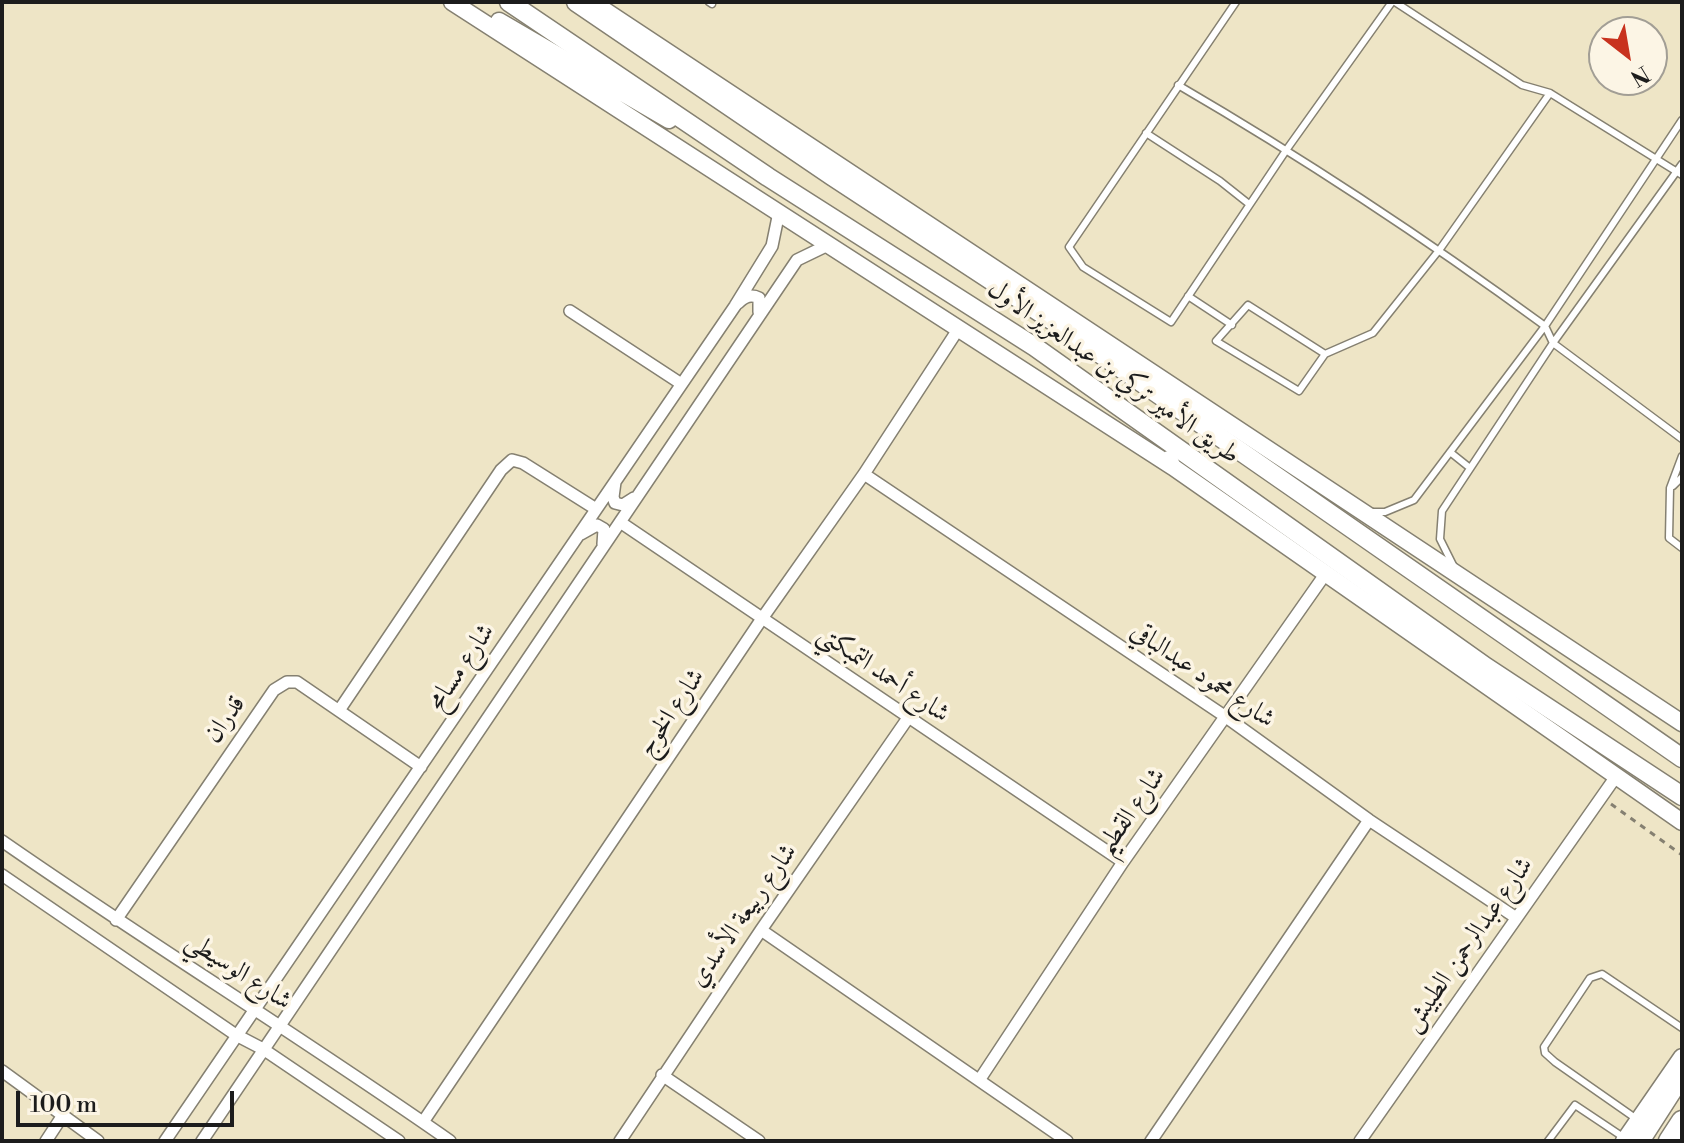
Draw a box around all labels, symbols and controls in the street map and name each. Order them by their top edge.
north arrow [1588,16,1668,96]
text: N [1625,59,1654,91]
street label: طريق الأمير تركي بن عبدالعزيز الأول [981,274,1245,472]
street label: شارع محمود عبدالباقي [1124,616,1280,736]
street label: شارع مسامح [422,618,502,718]
street label: شارع أحمد التمبكتي [811,619,955,731]
street label: شارع الخوج [631,663,713,763]
street label: قدران [199,690,253,750]
street label: شارع القطيم [1091,762,1173,862]
street label: شارع ربيعة الأسدي [683,838,805,994]
street label: شارع عبدالرحمن الطبيش [1397,852,1541,1038]
street label: شارع الوسيطي [179,926,297,1018]
scale bar [20,1075,238,1125]
text: 100 m [30,1090,97,1120]

